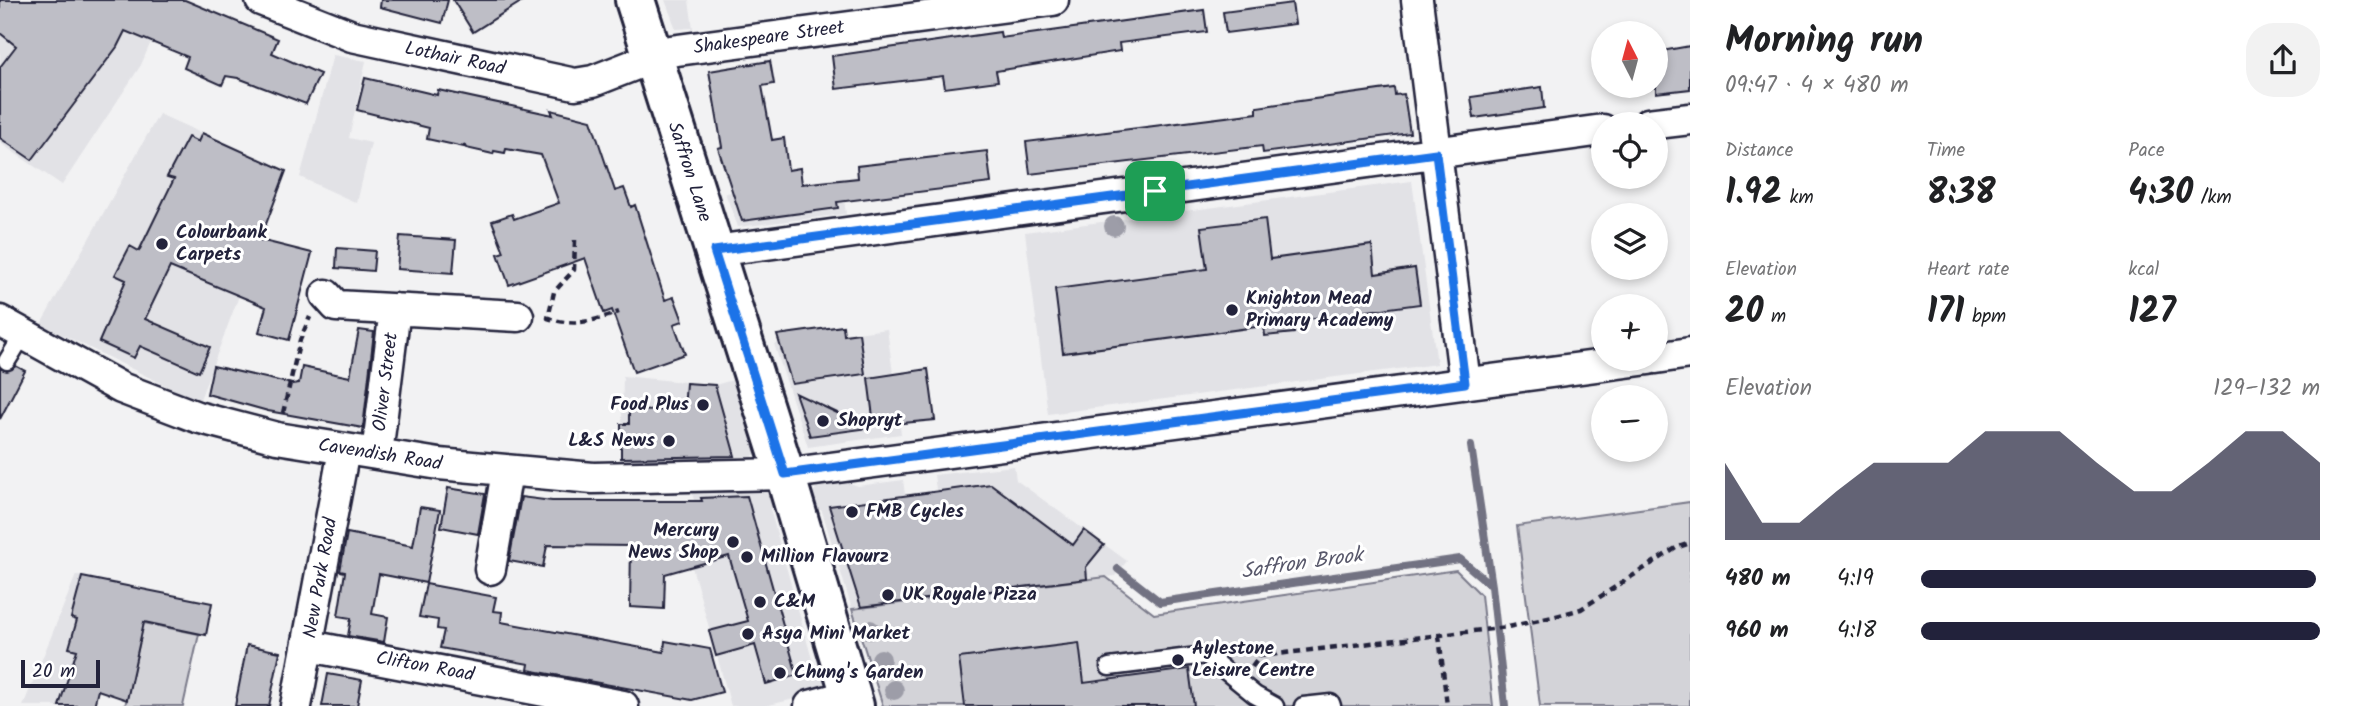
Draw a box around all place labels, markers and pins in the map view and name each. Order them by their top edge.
pin [1125,161,1185,221]
place label: Colourbank Carpets [176,218,267,270]
marker: Colourbank Carpets [154,236,170,252]
place label: Knighton Mead Primary Academy [1246,284,1394,336]
marker: Knighton Mead Primary Academy [1224,302,1240,318]
place label: Food Plus [610,390,689,420]
marker: Food Plus [695,397,711,413]
place label: Shopryt [837,406,903,436]
marker: Shopryt [815,413,831,429]
place label: L&S News [568,426,655,456]
marker: L&S News [661,433,677,449]
place label: FMB Cycles [866,497,964,527]
marker: FMB Cycles [844,504,860,520]
place label: Mercury News Shop [628,516,719,568]
marker: Mercury News Shop [725,534,741,550]
place label: Million Flavourz [761,542,889,572]
marker: Million Flavourz [739,549,755,565]
place label: UK Royale Pizza [902,580,1037,610]
place label: C&M [774,587,816,617]
marker: UK Royale Pizza [880,587,896,603]
marker: C&M [752,594,768,610]
place label: Asya Mini Market [762,619,910,649]
marker: Asya Mini Market [740,626,756,642]
place label: Aylestone Leisure Centre [1192,634,1314,686]
marker: Aylestone Leisure Centre [1170,652,1186,668]
place label: Chung's Garden [794,658,924,688]
marker: Chung's Garden [772,665,788,681]

